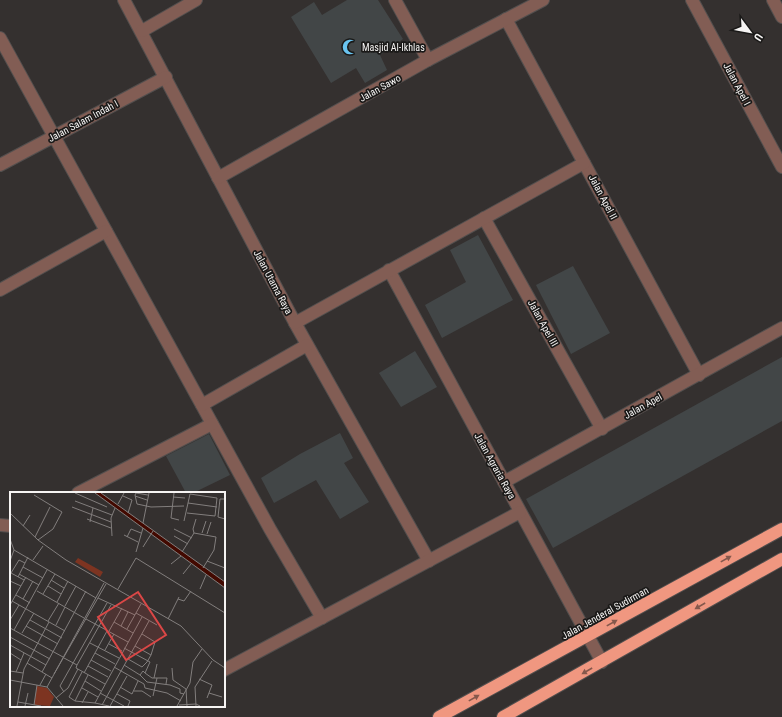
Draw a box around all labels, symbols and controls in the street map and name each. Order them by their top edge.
north arrow [730,12,770,52]
text: U [751,31,765,43]
mosque icon: Masjid Al-Ikhlas [341,38,359,56]
place label: Masjid Al-Ikhlas [362,42,425,53]
street label: Jalan Apel I [721,61,753,107]
street label: Jalan Sawo [358,72,402,104]
street label: Jalan Salam Indah I [46,98,120,144]
street label: Jalan Apel II [587,173,619,221]
street label: Jalan Utama Raya [252,248,295,316]
street label: Jalan Apel III [526,298,560,348]
street label: Jalan Apel [622,391,664,421]
street label: Jalan Agraria Raya [472,431,518,501]
inset map [10,492,225,707]
one-way arrow [720,556,732,563]
street label: Jalan Jenderal Sudirman [560,584,650,641]
one-way arrow [694,603,705,609]
one-way arrow [606,619,618,626]
one-way arrow [581,667,593,674]
one-way arrow [468,695,480,702]

